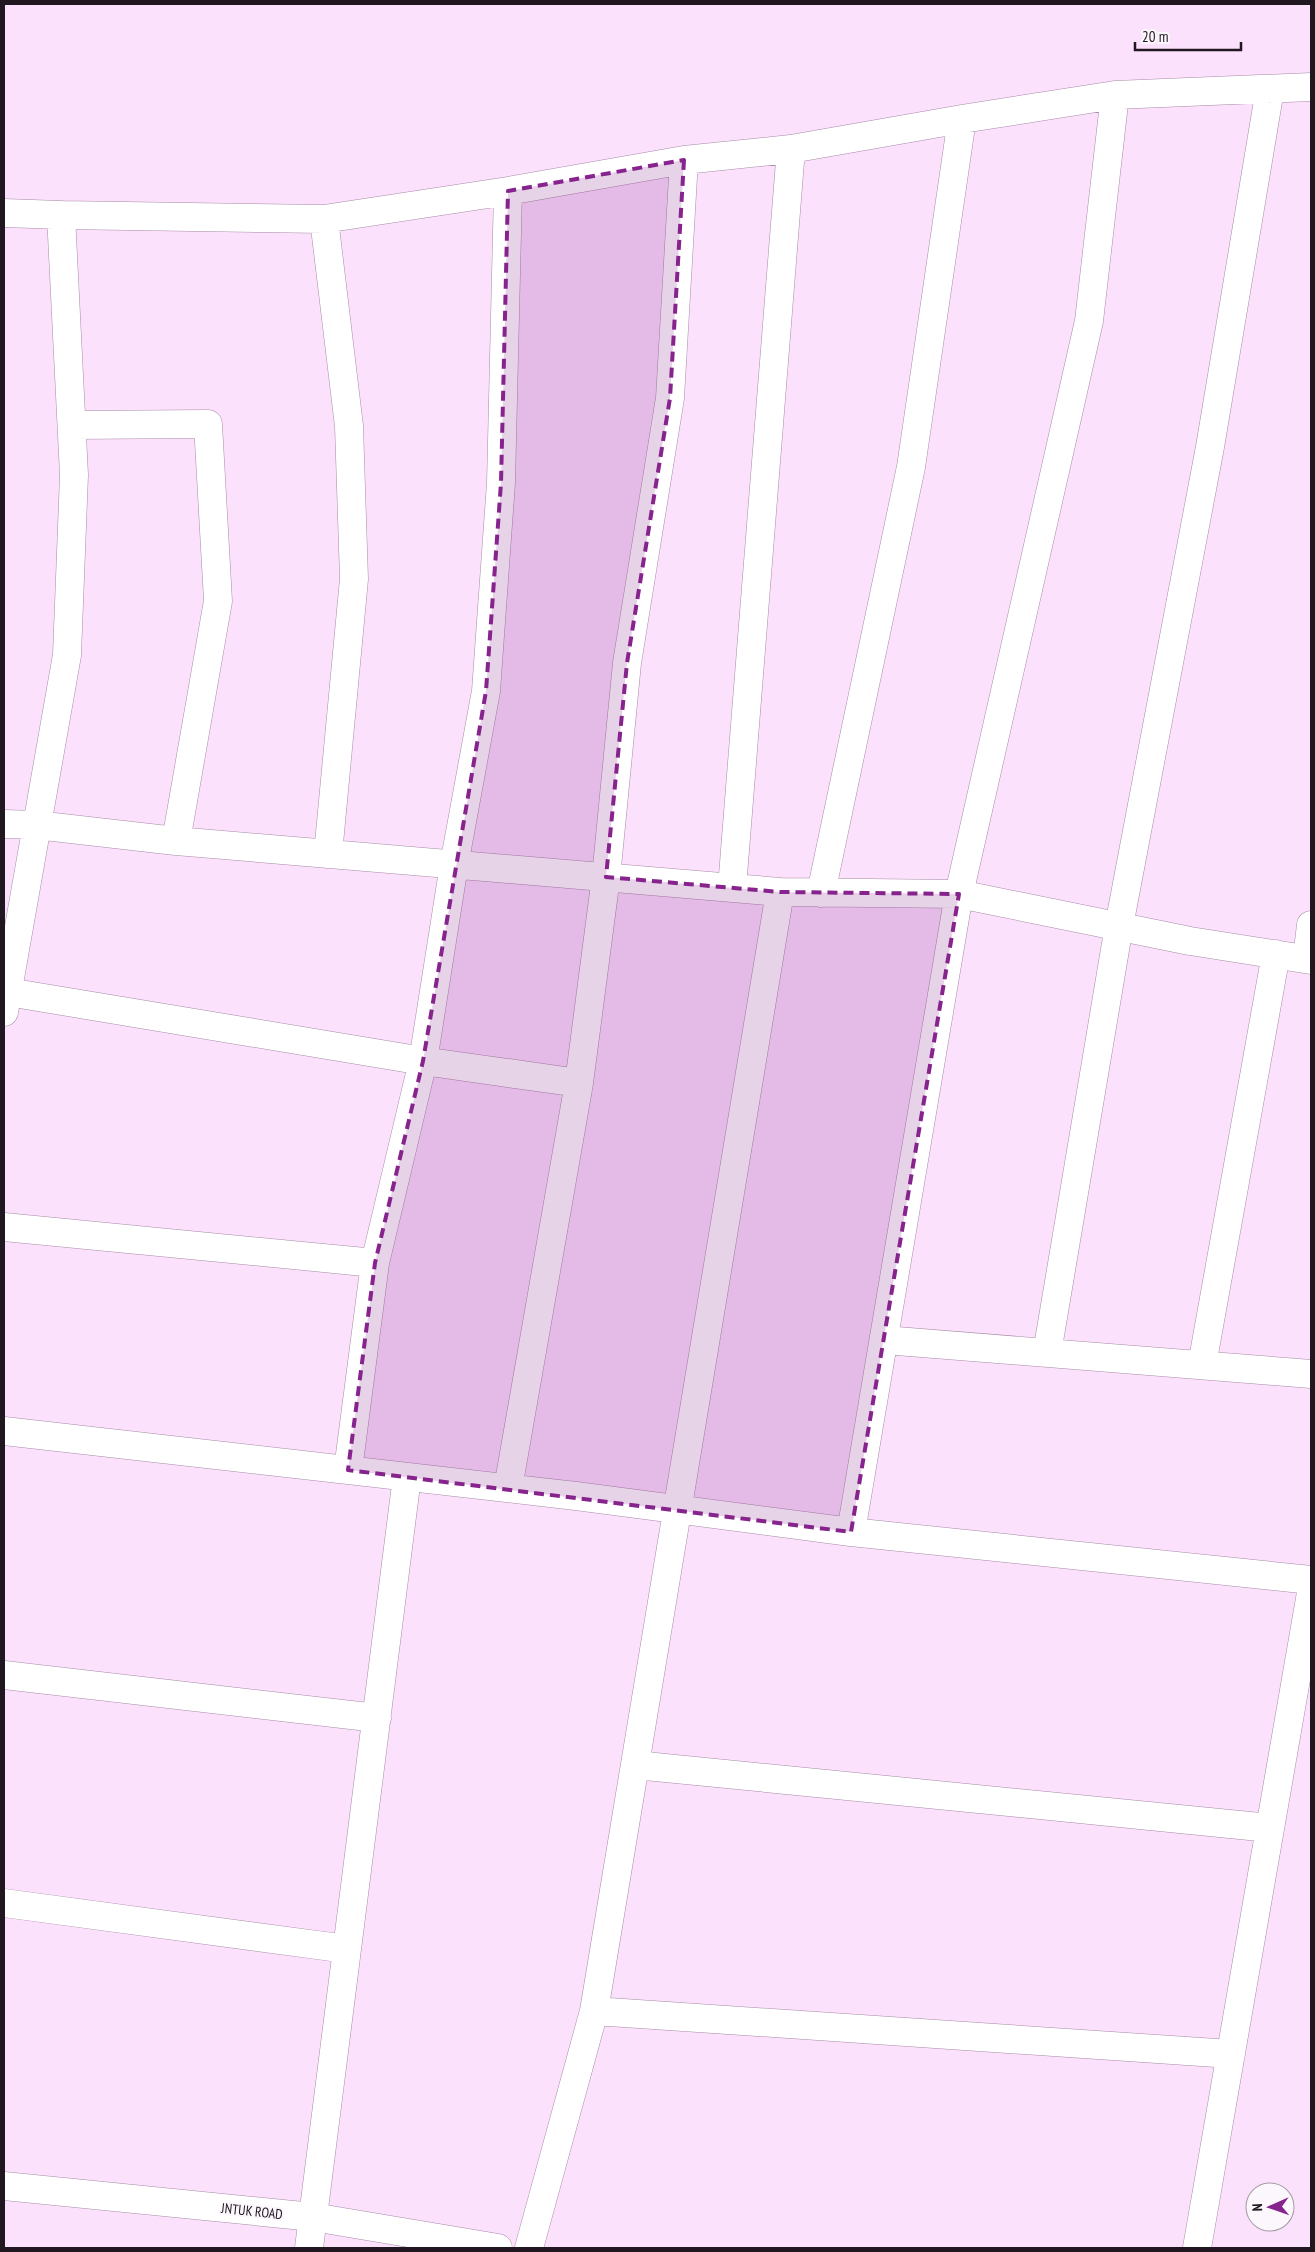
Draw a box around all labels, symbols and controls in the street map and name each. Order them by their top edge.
scale bar [1135,20,1241,52]
text: 20 m [1142,27,1168,46]
north arrow [1245,2182,1295,2232]
street label: JNTUK ROAD [219,2199,284,2223]
text: N [1248,2203,1266,2212]

